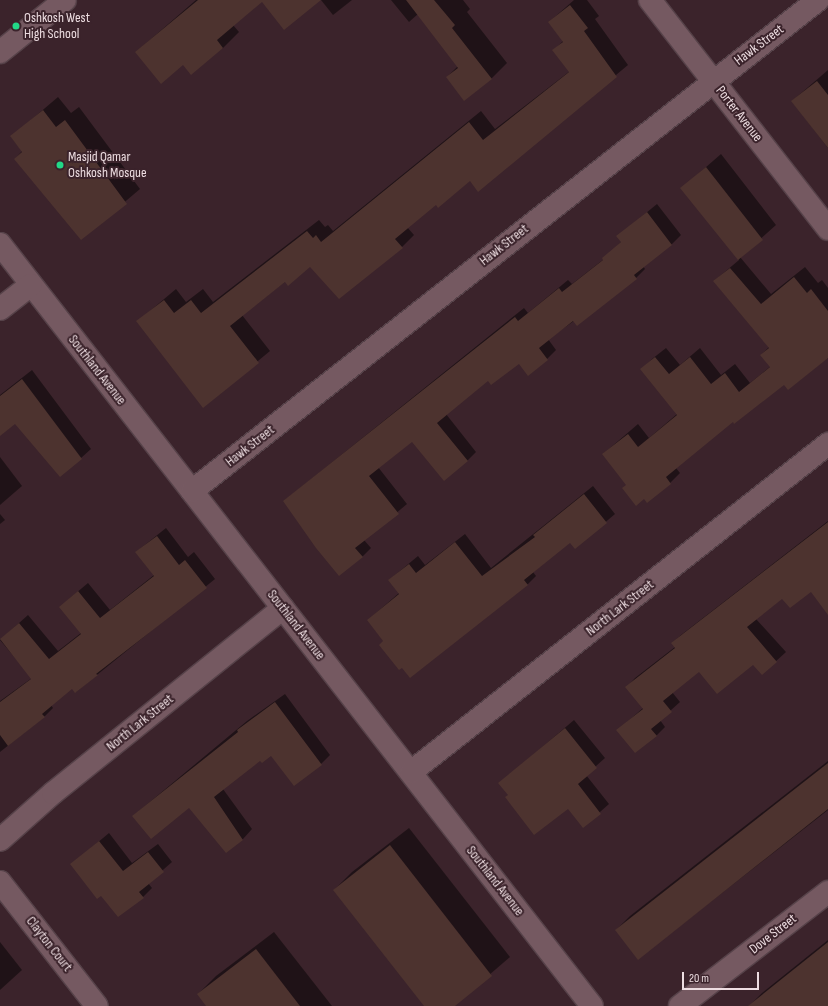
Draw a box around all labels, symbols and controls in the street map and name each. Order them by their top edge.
place label: Oshkosh West High School [24,10,90,42]
marker: Oshkosh West High School [11,21,21,31]
street label: Hawk Street [731,21,787,69]
street label: Porter Avenue [712,83,766,145]
place label: Masjid Qamar Oshkosh Mosque [68,149,147,182]
marker: Masjid Qamar Oshkosh Mosque [55,160,65,170]
street label: Hawk Street [476,221,532,269]
street label: Southland Avenue [64,332,130,408]
street label: Hawk Street [222,422,278,470]
street label: North Lark Street [583,576,657,640]
street label: Southland Avenue [263,587,329,663]
street label: North Lark Street [103,691,177,755]
street label: Southland Avenue [462,843,528,919]
street label: Dove Street [746,910,800,958]
street label: Clayton Court [22,913,76,975]
scale bar [684,964,761,990]
text: 20 m [689,971,709,986]

